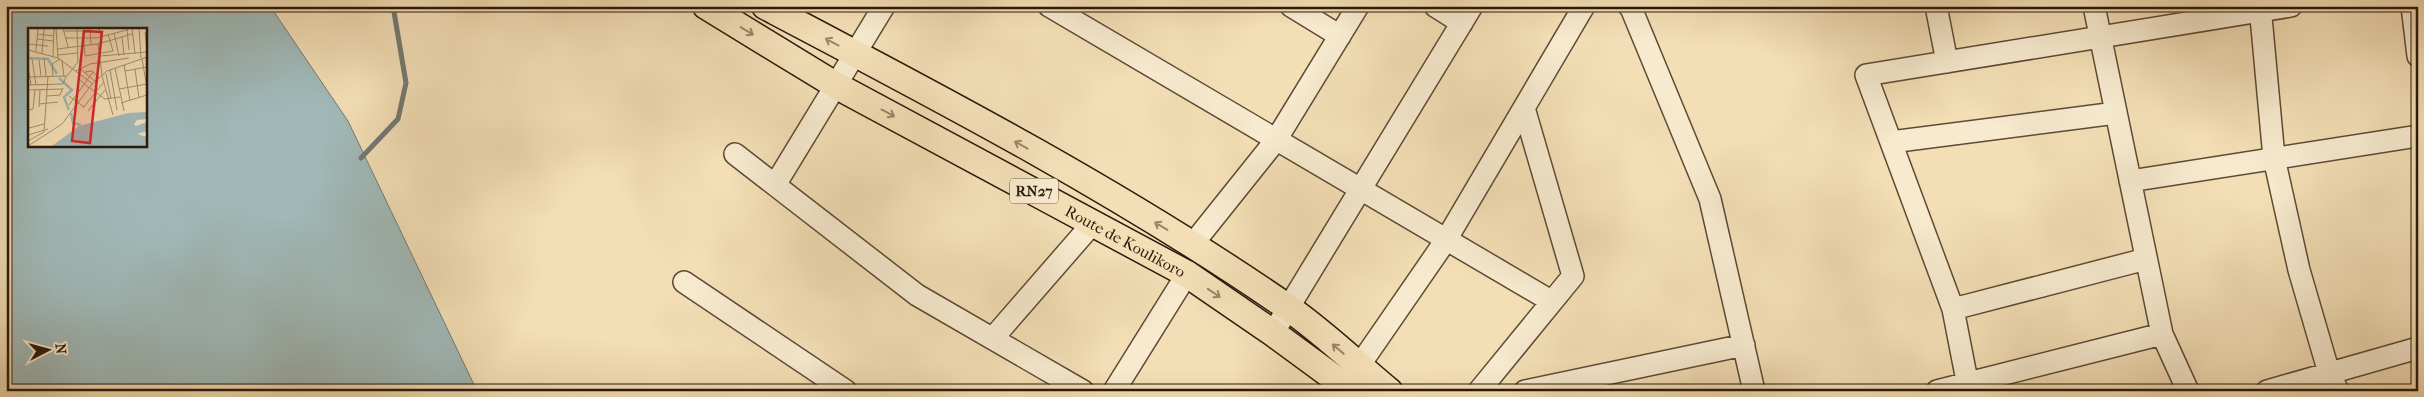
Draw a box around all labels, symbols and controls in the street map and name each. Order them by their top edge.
one-way arrow [740,27,754,37]
inset map [28,28,146,146]
one-way arrow [825,37,840,46]
one-way arrow [880,109,895,118]
one-way arrow [1013,140,1028,150]
road number: RN27 [1010,178,1058,204]
street label: Route de Koulikoro [1062,201,1189,281]
one-way arrow [1155,221,1169,231]
one-way arrow [1207,288,1221,298]
north arrow [22,324,72,374]
text: N [51,343,69,355]
one-way arrow [1331,343,1344,354]

